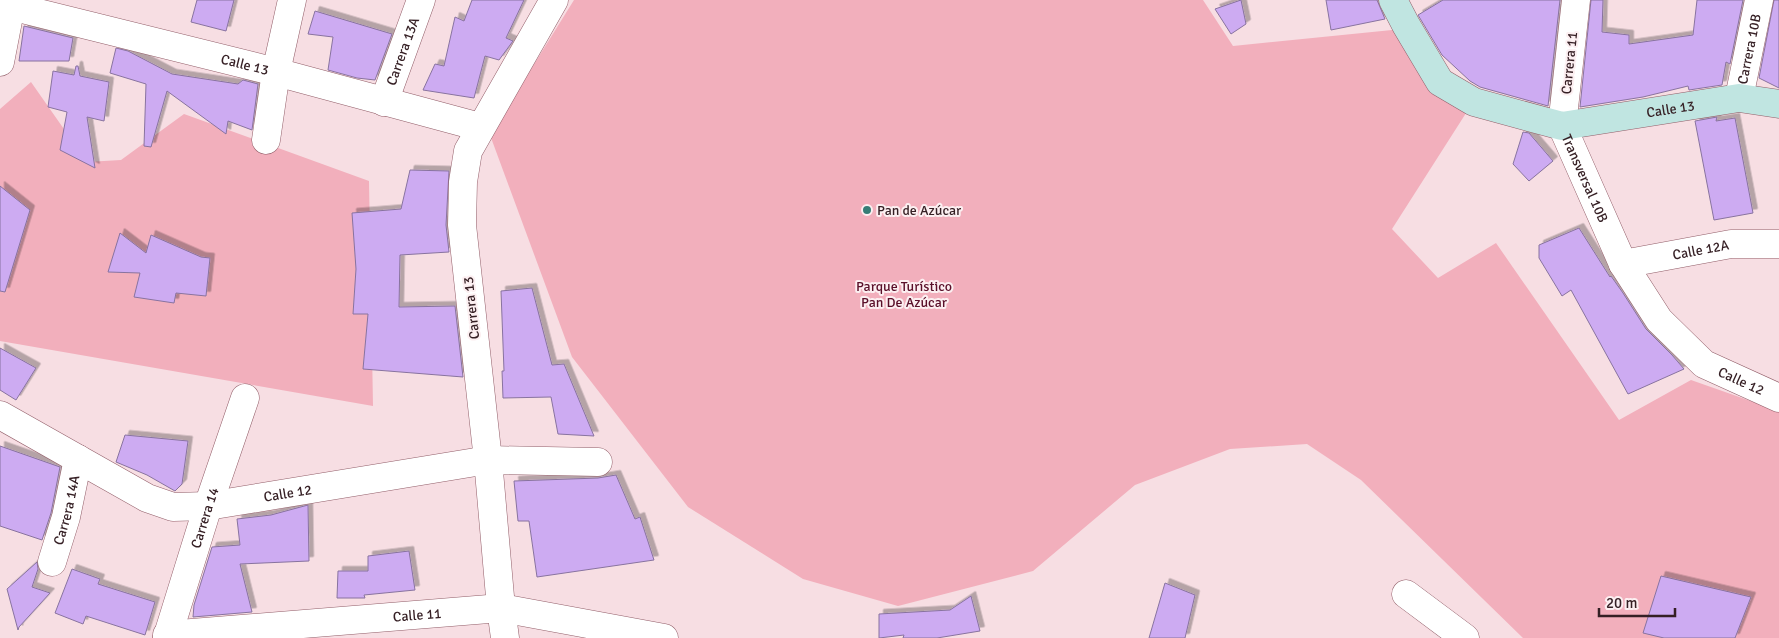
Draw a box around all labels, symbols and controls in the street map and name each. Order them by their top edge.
street label: Carrera 10B [1734,12,1765,86]
street label: Carrera 13A [383,14,423,88]
street label: Carrera 11 [1558,31,1581,95]
street label: Calle 13 [219,51,270,79]
street label: Calle 13 [1645,97,1696,122]
street label: Transversal 10B [1558,132,1612,225]
place label: Pan de Azúcar [877,202,962,219]
marker: Pan de Azúcar [861,204,873,216]
street label: Calle 12A [1671,236,1731,264]
street label: Carrera 13 [460,276,483,340]
park label: Parque Turístico Pan De Azúcar [856,278,952,311]
street label: Calle 12 [1715,364,1767,399]
street label: Carrera 14A [50,473,84,547]
street label: Calle 12 [262,481,313,506]
street label: Carrera 14 [187,485,223,550]
scale bar [1599,586,1675,618]
text: 20 m [1606,594,1637,612]
street label: Calle 11 [392,605,442,626]

